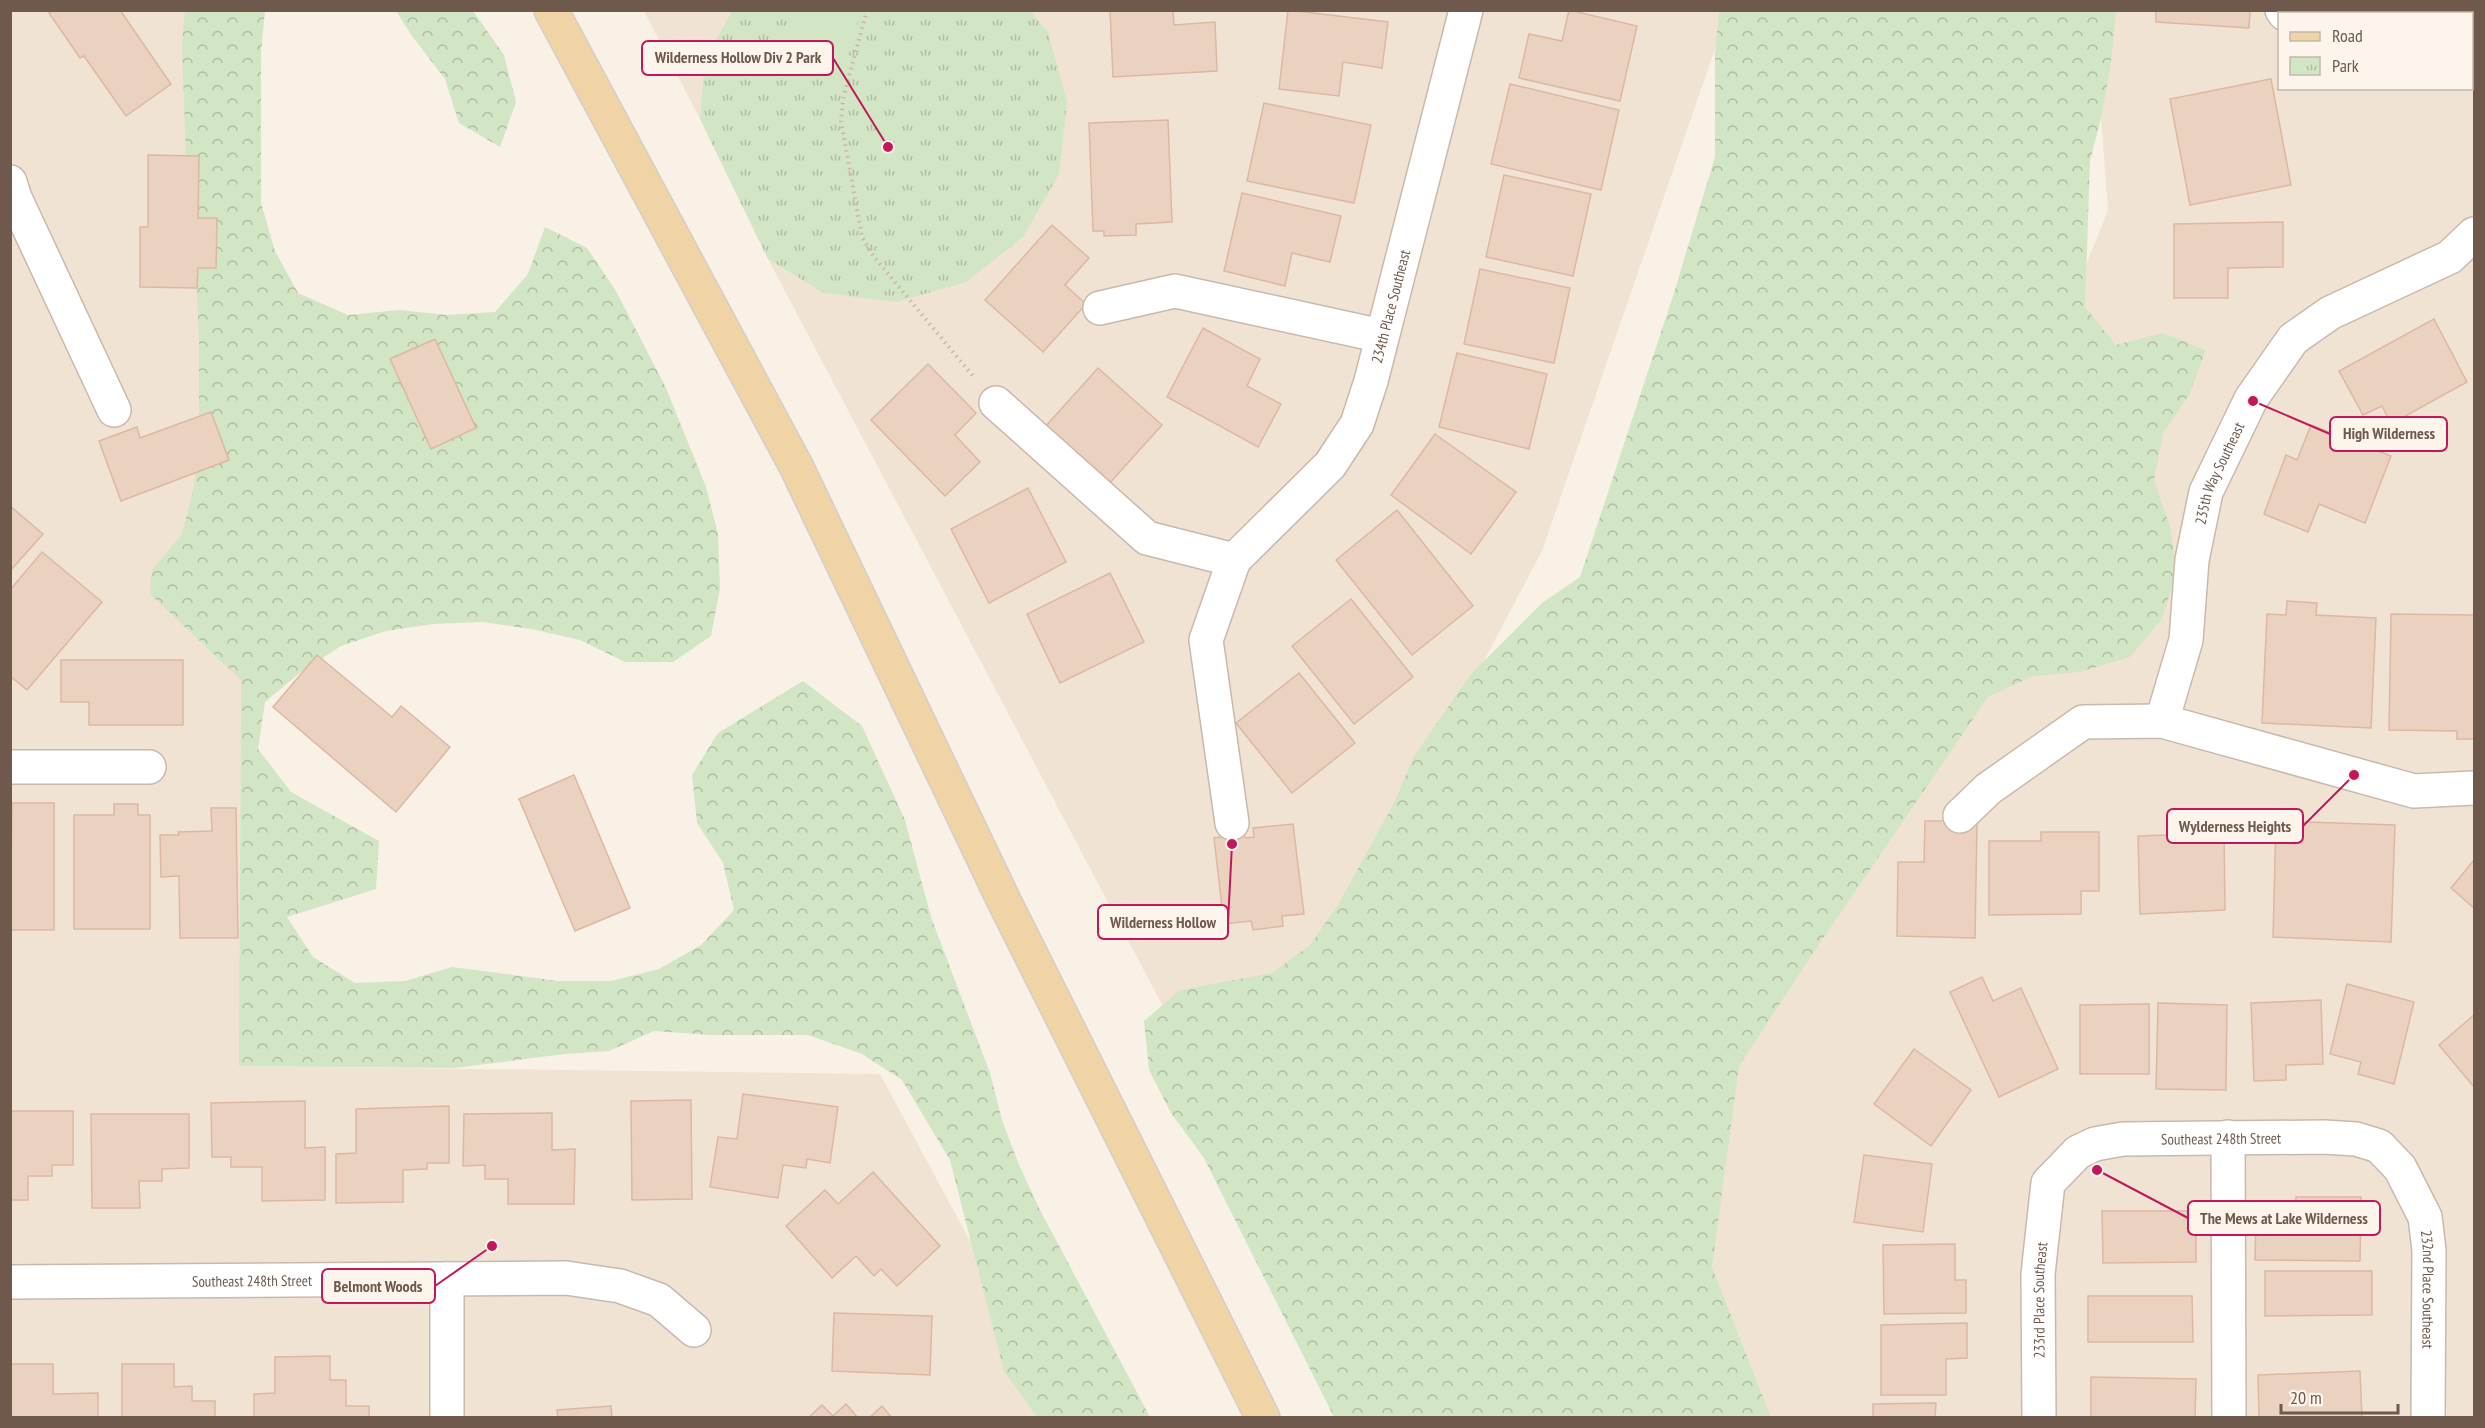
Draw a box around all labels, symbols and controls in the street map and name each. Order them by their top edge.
legend [2278,12,2473,90]
text: Road [2332,24,2363,47]
callout: Wilderness Hollow Div 2 Park [642,41,833,75]
text: Wilderness Hollow Div 2 Park [654,47,822,67]
text: Park [2332,54,2359,77]
street label: 234th Place Southeast [1366,248,1414,365]
callout: High Wilderness [2330,417,2447,451]
street label: 235th Way Southeast [2190,419,2248,526]
text: High Wilderness [2343,423,2435,443]
callout: Wylderness Heights [2167,809,2303,843]
text: Wylderness Heights [2178,816,2292,836]
callout: Wilderness Hollow [1098,905,1228,939]
text: Wilderness Hollow [1109,912,1217,932]
street label: Southeast 248th Street [2161,1128,2281,1148]
callout: The Mews at Lake Wilderness [2188,1201,2380,1235]
text: The Mews at Lake Wilderness [2200,1208,2368,1228]
street label: 232nd Place Southeast [2417,1229,2438,1349]
street label: 233rd Place Southeast [2028,1241,2051,1358]
callout: Belmont Woods [322,1269,435,1303]
street label: Southeast 248th Street [192,1270,312,1290]
text: Belmont Woods [334,1276,423,1296]
scale bar [2281,1377,2398,1415]
text: 20 m [2290,1386,2322,1409]

